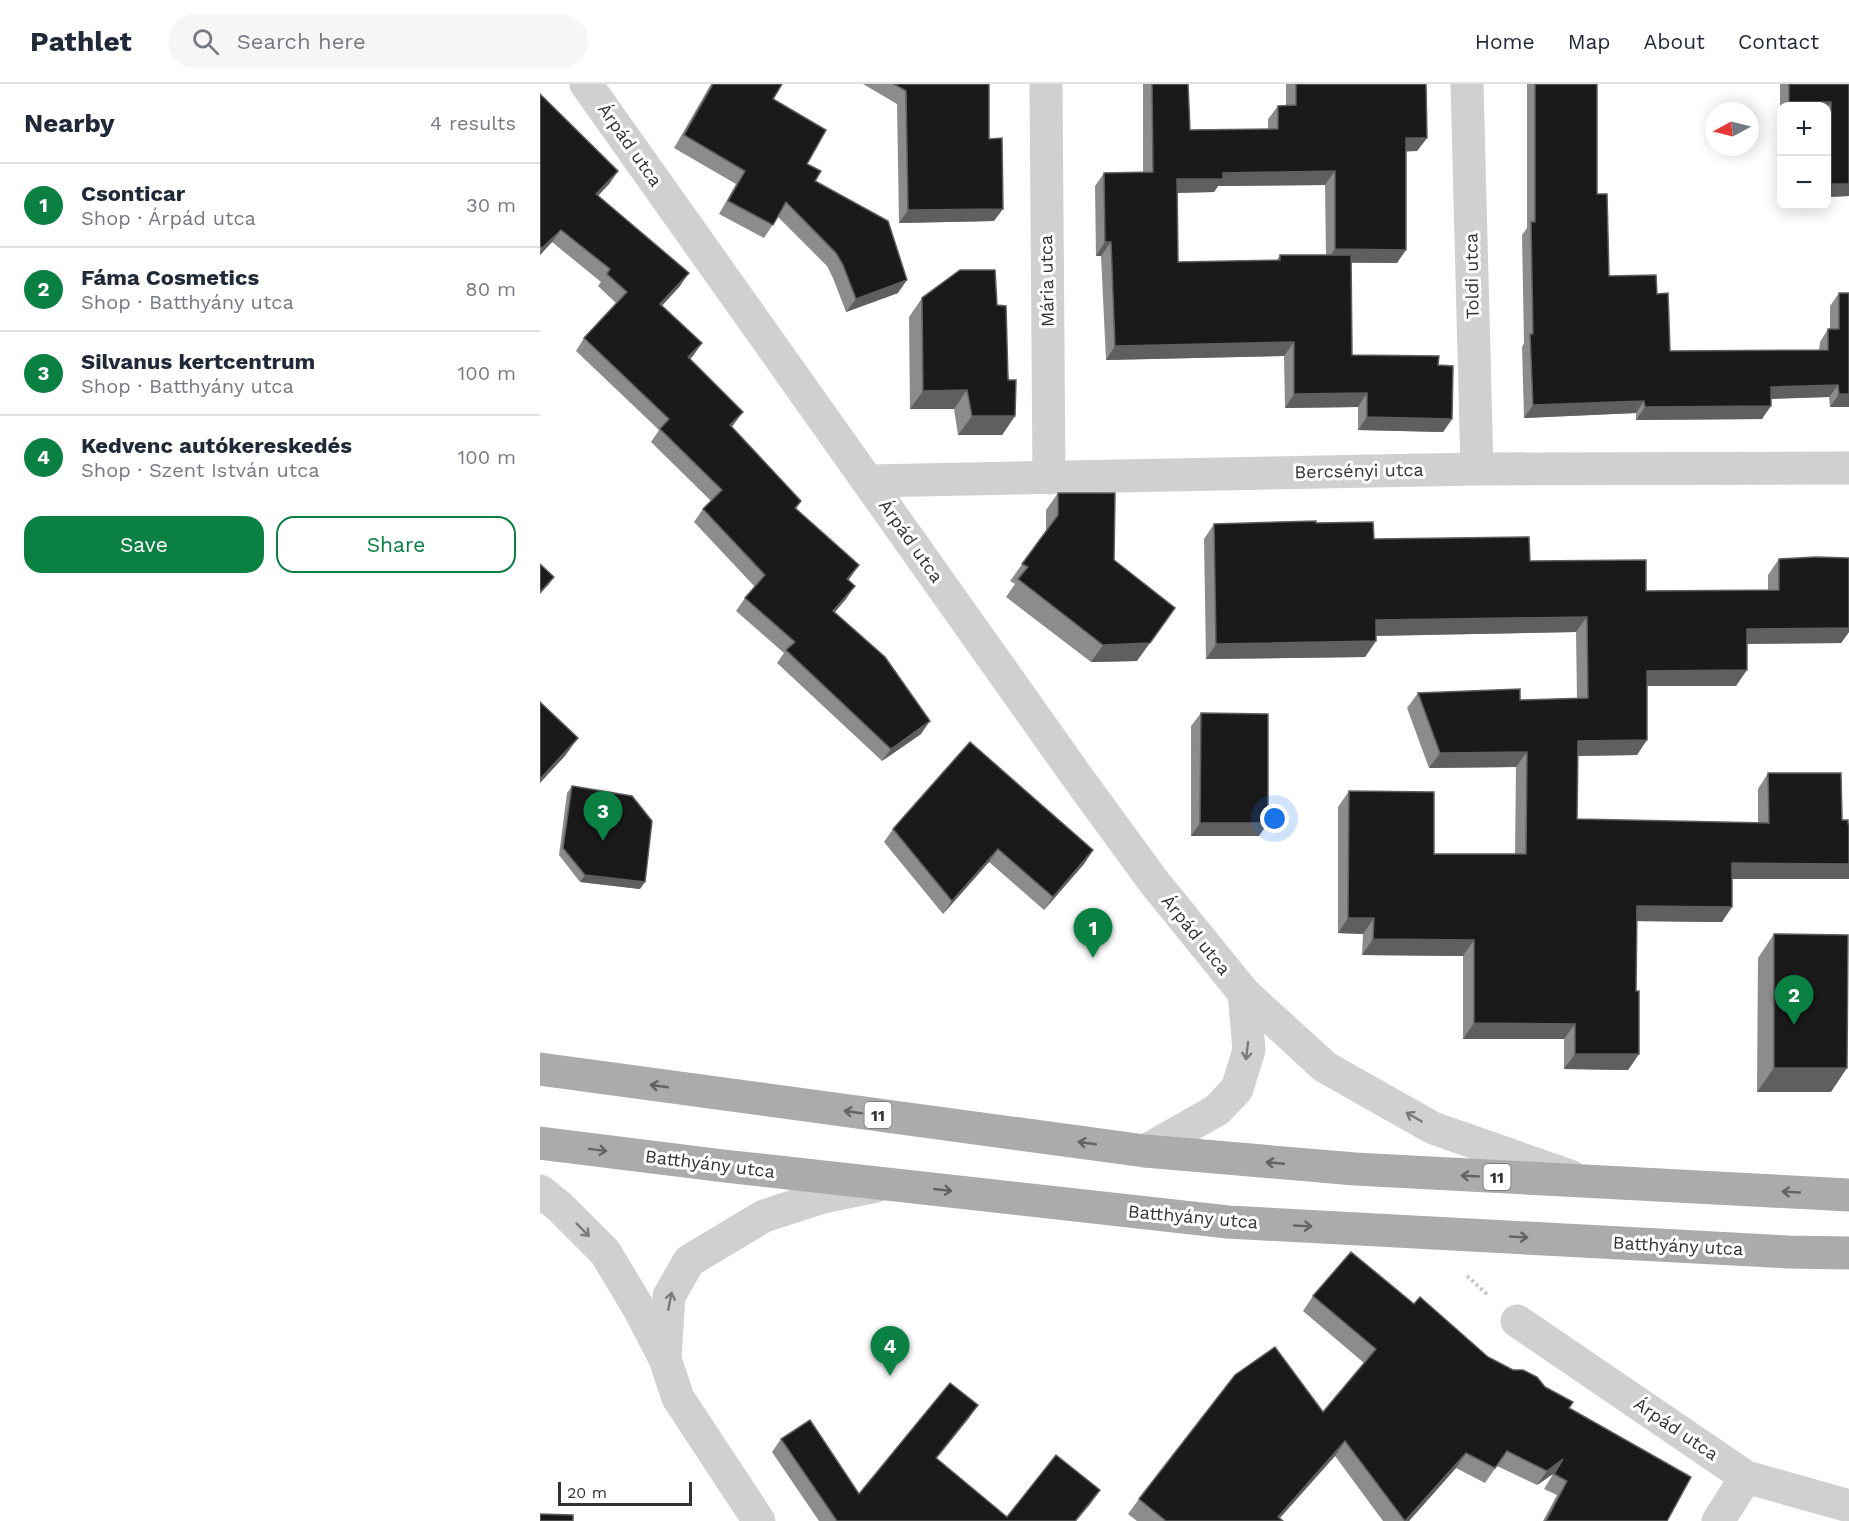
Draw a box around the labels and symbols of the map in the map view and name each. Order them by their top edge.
street label: Árpád utca [594,99,667,190]
north arrow [1705,102,1759,156]
street label: Toldi utca [1460,233,1483,319]
street label: Mária utca [1035,235,1058,327]
street label: Bercsényi utca [1294,459,1424,482]
street label: Árpád utca [875,495,948,586]
pin: 3 [584,792,622,841]
your location [1260,804,1289,833]
street label: Árpád utca [1158,890,1235,979]
pin: 1 [1074,908,1112,958]
pin: 2 [1774,976,1814,1025]
one-way arrow [1241,1041,1252,1060]
one-way arrow [650,1080,670,1091]
road number: 11 [864,1102,892,1128]
one-way arrow [843,1106,863,1117]
one-way arrow [1406,1111,1423,1123]
one-way arrow [1078,1138,1098,1149]
one-way arrow [588,1145,607,1156]
street label: Batthyány utca [644,1145,776,1182]
one-way arrow [1266,1157,1286,1168]
road number: 11 [1484,1164,1510,1190]
one-way arrow [1461,1170,1480,1181]
one-way arrow [933,1185,953,1196]
one-way arrow [1781,1187,1801,1198]
street label: Batthyány utca [1127,1200,1259,1233]
one-way arrow [1293,1220,1313,1231]
one-way arrow [576,1223,591,1237]
one-way arrow [1508,1232,1528,1243]
street label: Batthyány utca [1612,1232,1744,1259]
one-way arrow [665,1292,676,1311]
pin: 4 [870,1326,910,1376]
street label: Árpád utca [1630,1393,1722,1464]
scale bar [558,1479,692,1506]

